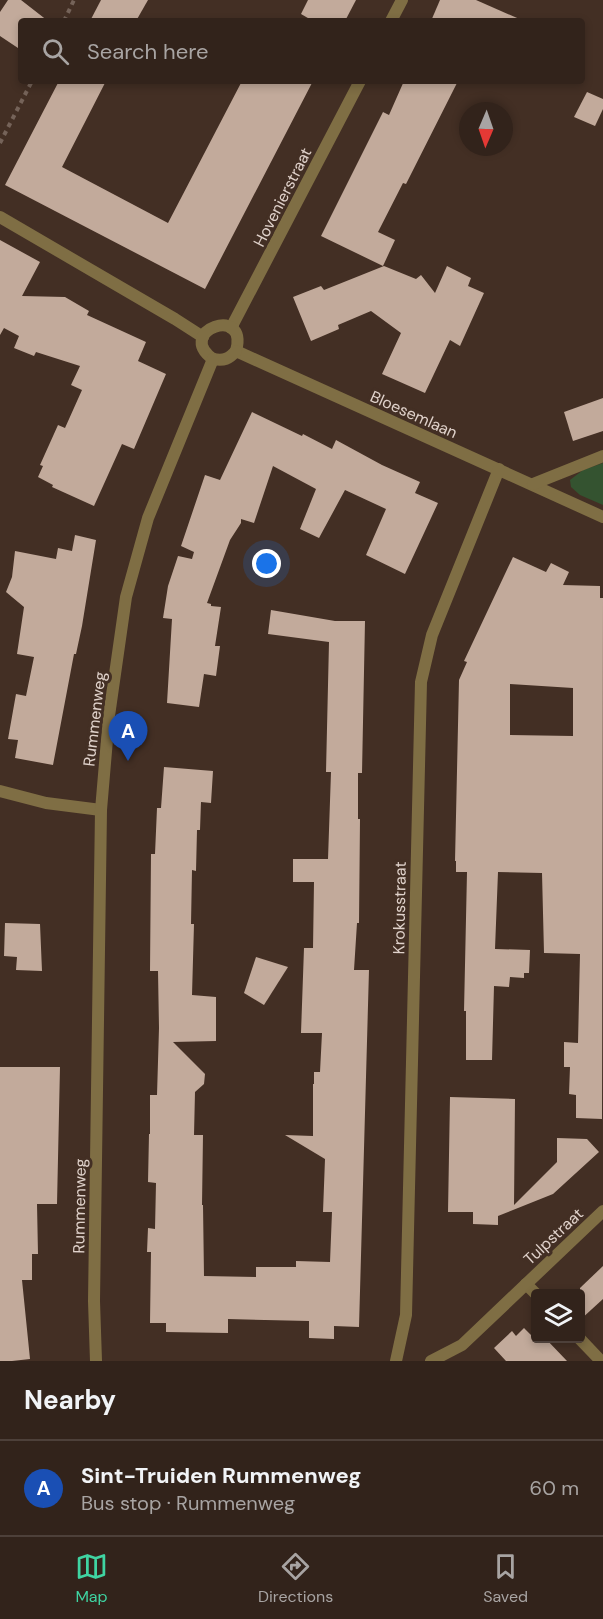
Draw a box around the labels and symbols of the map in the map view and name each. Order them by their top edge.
north arrow [459,102,513,156]
street label: Hovenierstraat [248,144,316,250]
street label: Bloesemlaan [367,386,461,443]
your location [252,549,281,578]
street label: Rummenweg [78,670,111,768]
pin: A [108,712,148,761]
street label: Krokusstraat [388,861,411,955]
street label: Rummenweg [68,1158,91,1254]
street label: Tulpstraat [519,1203,588,1269]

